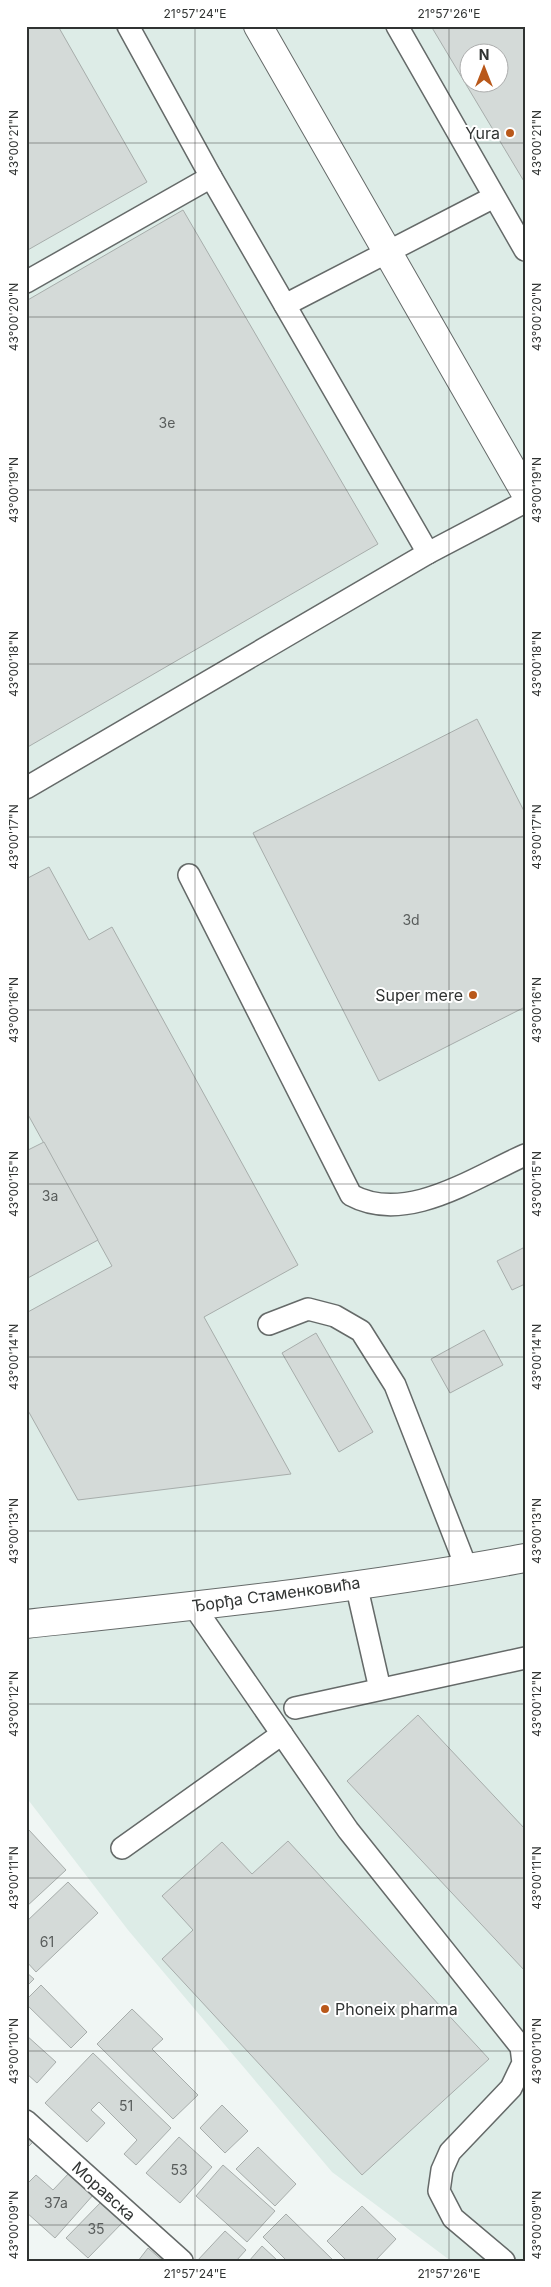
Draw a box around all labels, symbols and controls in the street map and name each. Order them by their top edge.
text: 21°57'24"E [163,6,227,21]
text: 21°57'26"E [418,6,480,21]
north arrow [458,42,508,92]
text: N [479,46,489,63]
text: 43°00'21"N [6,110,21,176]
text: 43°00'21"N [529,110,544,176]
place label: Yura [465,123,500,143]
marker: Yura [504,127,516,139]
text: 43°00'20"N [6,283,21,351]
text: 43°00'20"N [529,283,544,351]
house number: 3e [159,414,175,431]
text: 43°00'19"N [6,457,21,523]
text: 43°00'19"N [529,457,544,523]
text: 43°00'18"N [6,631,21,697]
text: 43°00'18"N [529,631,544,697]
text: 43°00'17"N [6,804,21,870]
text: 43°00'17"N [529,804,544,870]
house number: 3d [402,911,420,928]
text: 43°00'16"N [6,977,21,1043]
text: 43°00'16"N [529,977,544,1043]
place label: Super mere [375,985,463,1005]
marker: Super mere [467,989,479,1001]
text: 43°00'15"N [6,1151,21,1217]
text: 43°00'15"N [529,1151,544,1217]
house number: 3a [42,1187,58,1204]
text: 43°00'14"N [6,1324,21,1390]
text: 43°00'14"N [529,1324,544,1390]
text: 43°00'13"N [6,1498,21,1564]
text: 43°00'13"N [529,1498,544,1564]
street label: Ђорђа Стаменковића [190,1572,362,1616]
text: 43°00'12"N [6,1671,21,1737]
text: 43°00'12"N [529,1671,544,1737]
text: 43°00'11"N [6,1846,21,1910]
text: 43°00'11"N [529,1846,544,1910]
house number: 61 [40,1933,54,1950]
place label: Phoneix pharma [335,1999,458,2019]
marker: Phoneix pharma [319,2003,331,2015]
text: 43°00'10"N [6,2018,21,2084]
text: 43°00'10"N [529,2018,544,2084]
house number: 51 [119,2097,133,2114]
street label: Моравска [68,2157,140,2225]
house number: 53 [170,2161,188,2178]
text: 43°00'09"N [6,2191,21,2259]
text: 43°00'09"N [529,2191,544,2259]
house number: 37a [44,2194,68,2211]
house number: 35 [87,2220,105,2237]
text: 21°57'24"E [163,2266,227,2281]
text: 21°57'26"E [418,2266,480,2281]

